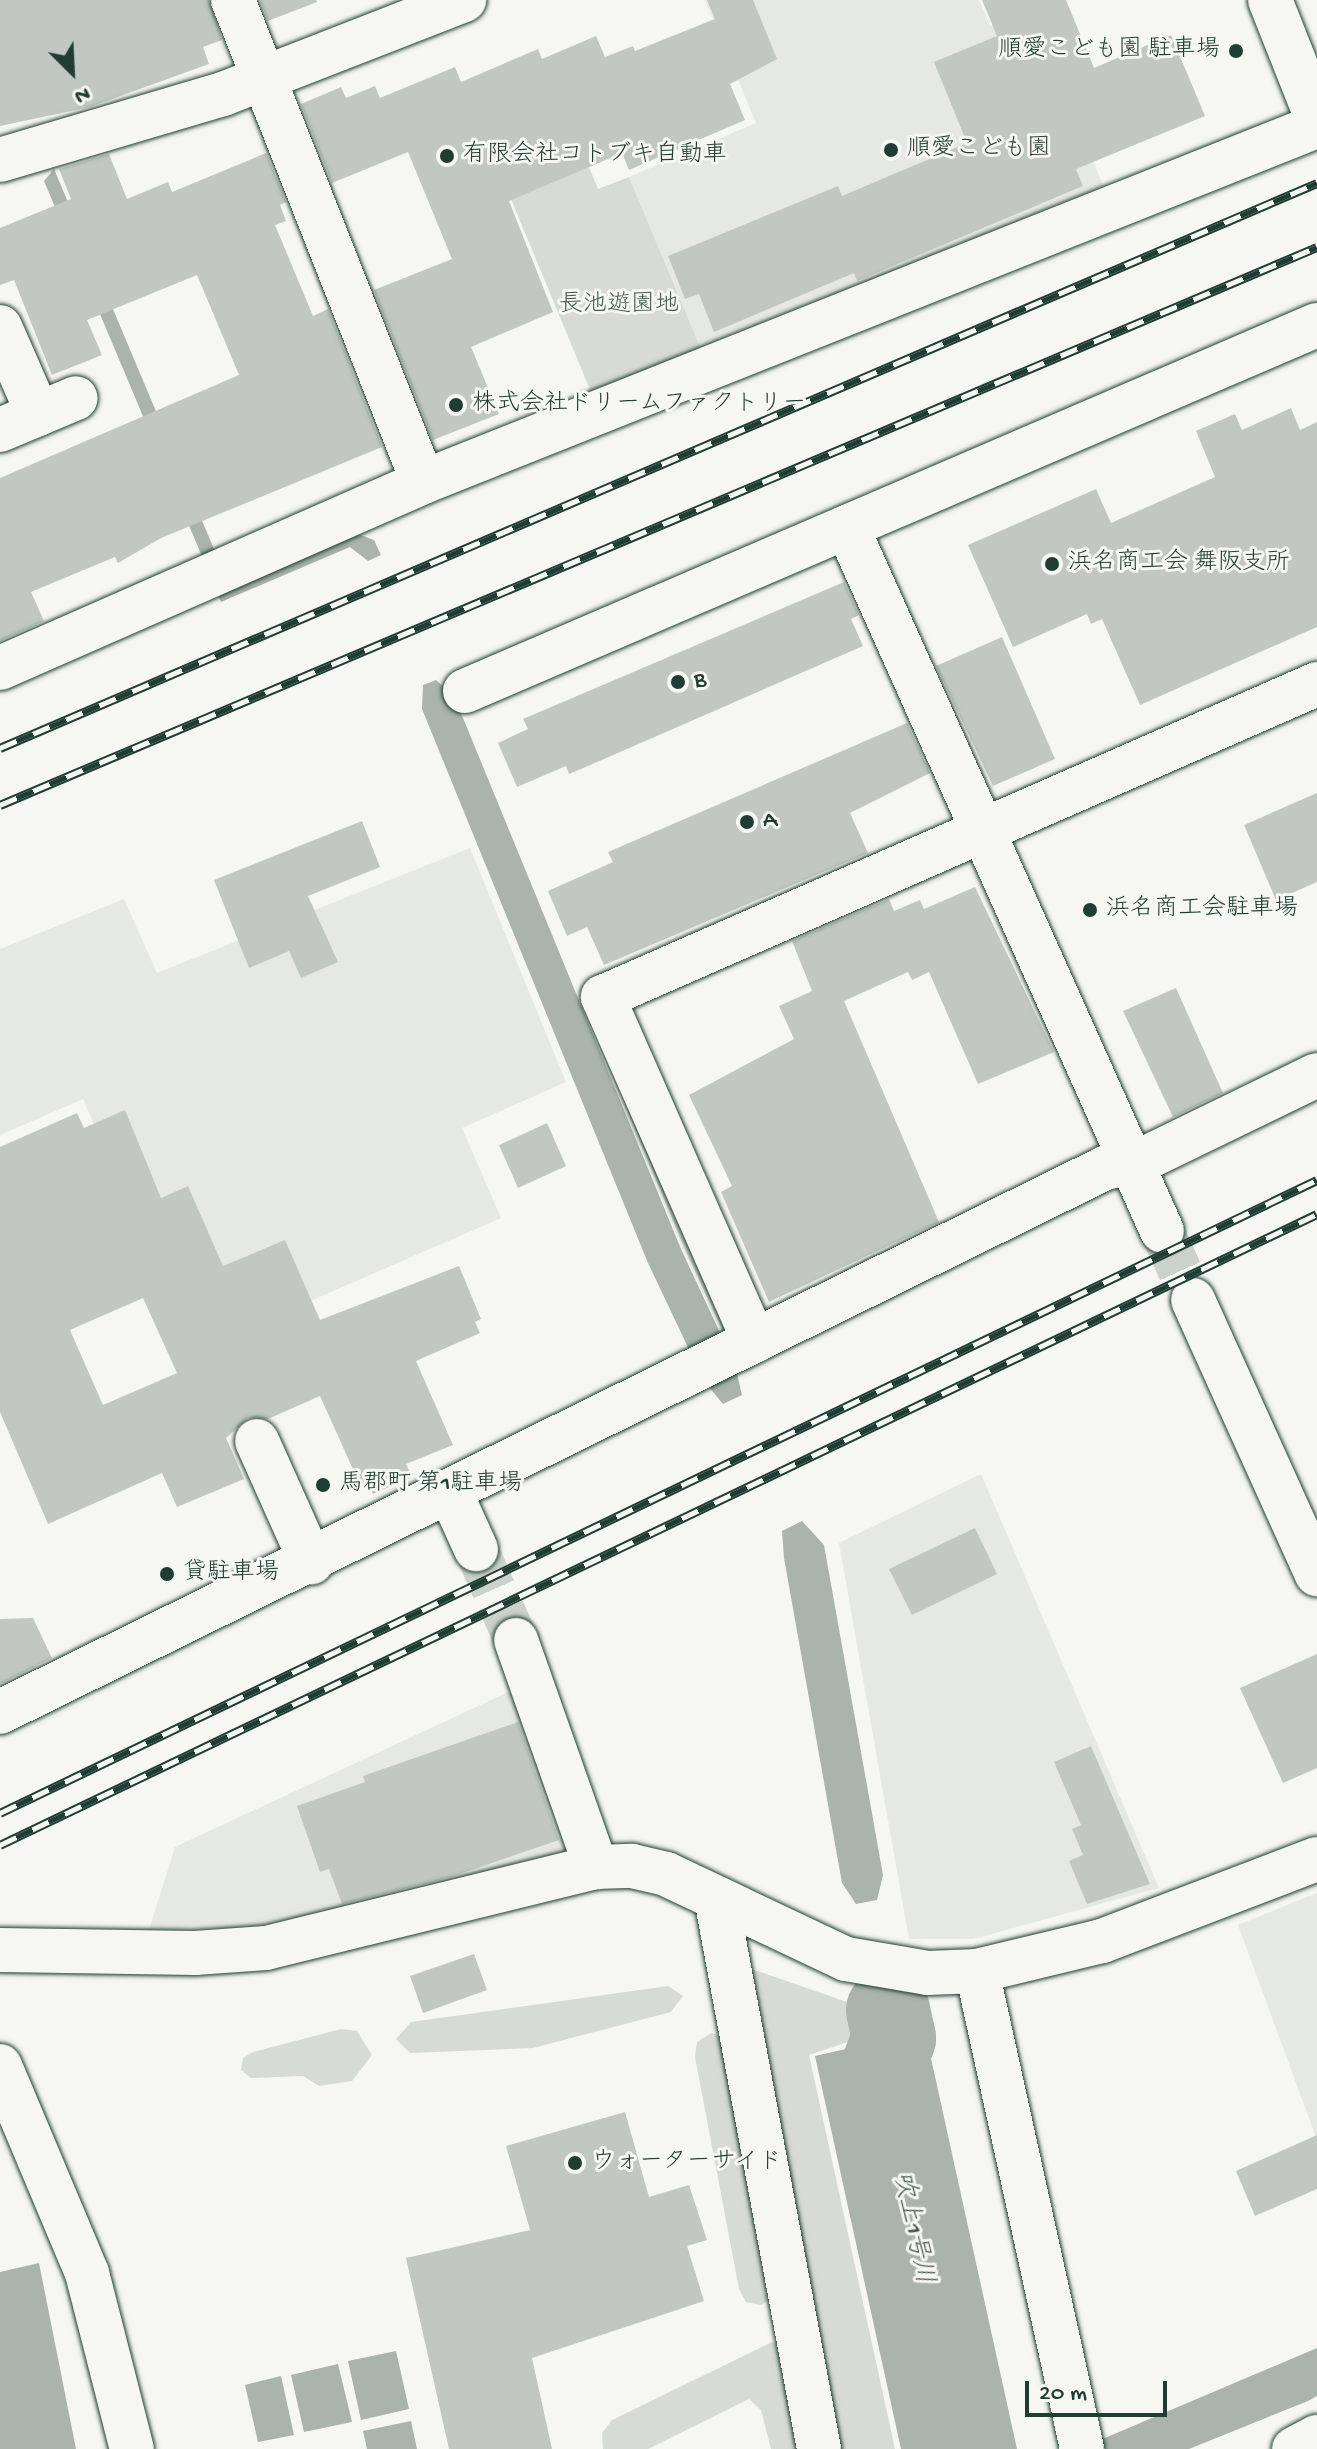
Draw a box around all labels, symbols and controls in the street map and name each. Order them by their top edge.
north arrow [32,32,112,112]
place label: 順愛こども園 駐車場 [998,37,1220,65]
marker: 順愛こども園 駐車場 [1227,42,1245,60]
text: N [70,79,94,109]
place label: 順愛こども園 [907,136,1051,164]
marker: 順愛こども園 [882,141,900,159]
place label: 有限会社コトブキ自動車 [463,142,727,170]
marker: 有限会社コトブキ自動車 [438,147,456,165]
park label: 長池遊園地 [559,292,679,320]
place label: 株式会社ドリームファクトリー [472,391,808,419]
marker: 株式会社ドリームファクトリー [447,396,465,414]
place label: 浜名商工会 舞阪支所 [1068,550,1290,578]
marker: 浜名商工会 舞阪支所 [1043,555,1061,573]
place label: B [694,668,706,696]
marker: B [669,673,687,691]
place label: A [763,808,777,836]
marker: A [738,813,756,831]
place label: 浜名商工会駐車場 [1106,896,1298,924]
marker: 浜名商工会駐車場 [1081,901,1099,919]
place label: 馬郡町 第1駐車場 [339,1471,522,1499]
marker: 馬郡町 第1駐車場 [314,1476,332,1494]
place label: 貸駐車場 [183,1560,279,1588]
marker: 貸駐車場 [158,1565,176,1583]
place label: ウォーターサイド [591,2149,783,2177]
marker: ウォーターサイド [566,2154,584,2172]
water label: 吹上1号川 [884,2169,938,2287]
scale bar [1029,2365,1171,2415]
text: 20 m [1039,2380,1087,2409]

